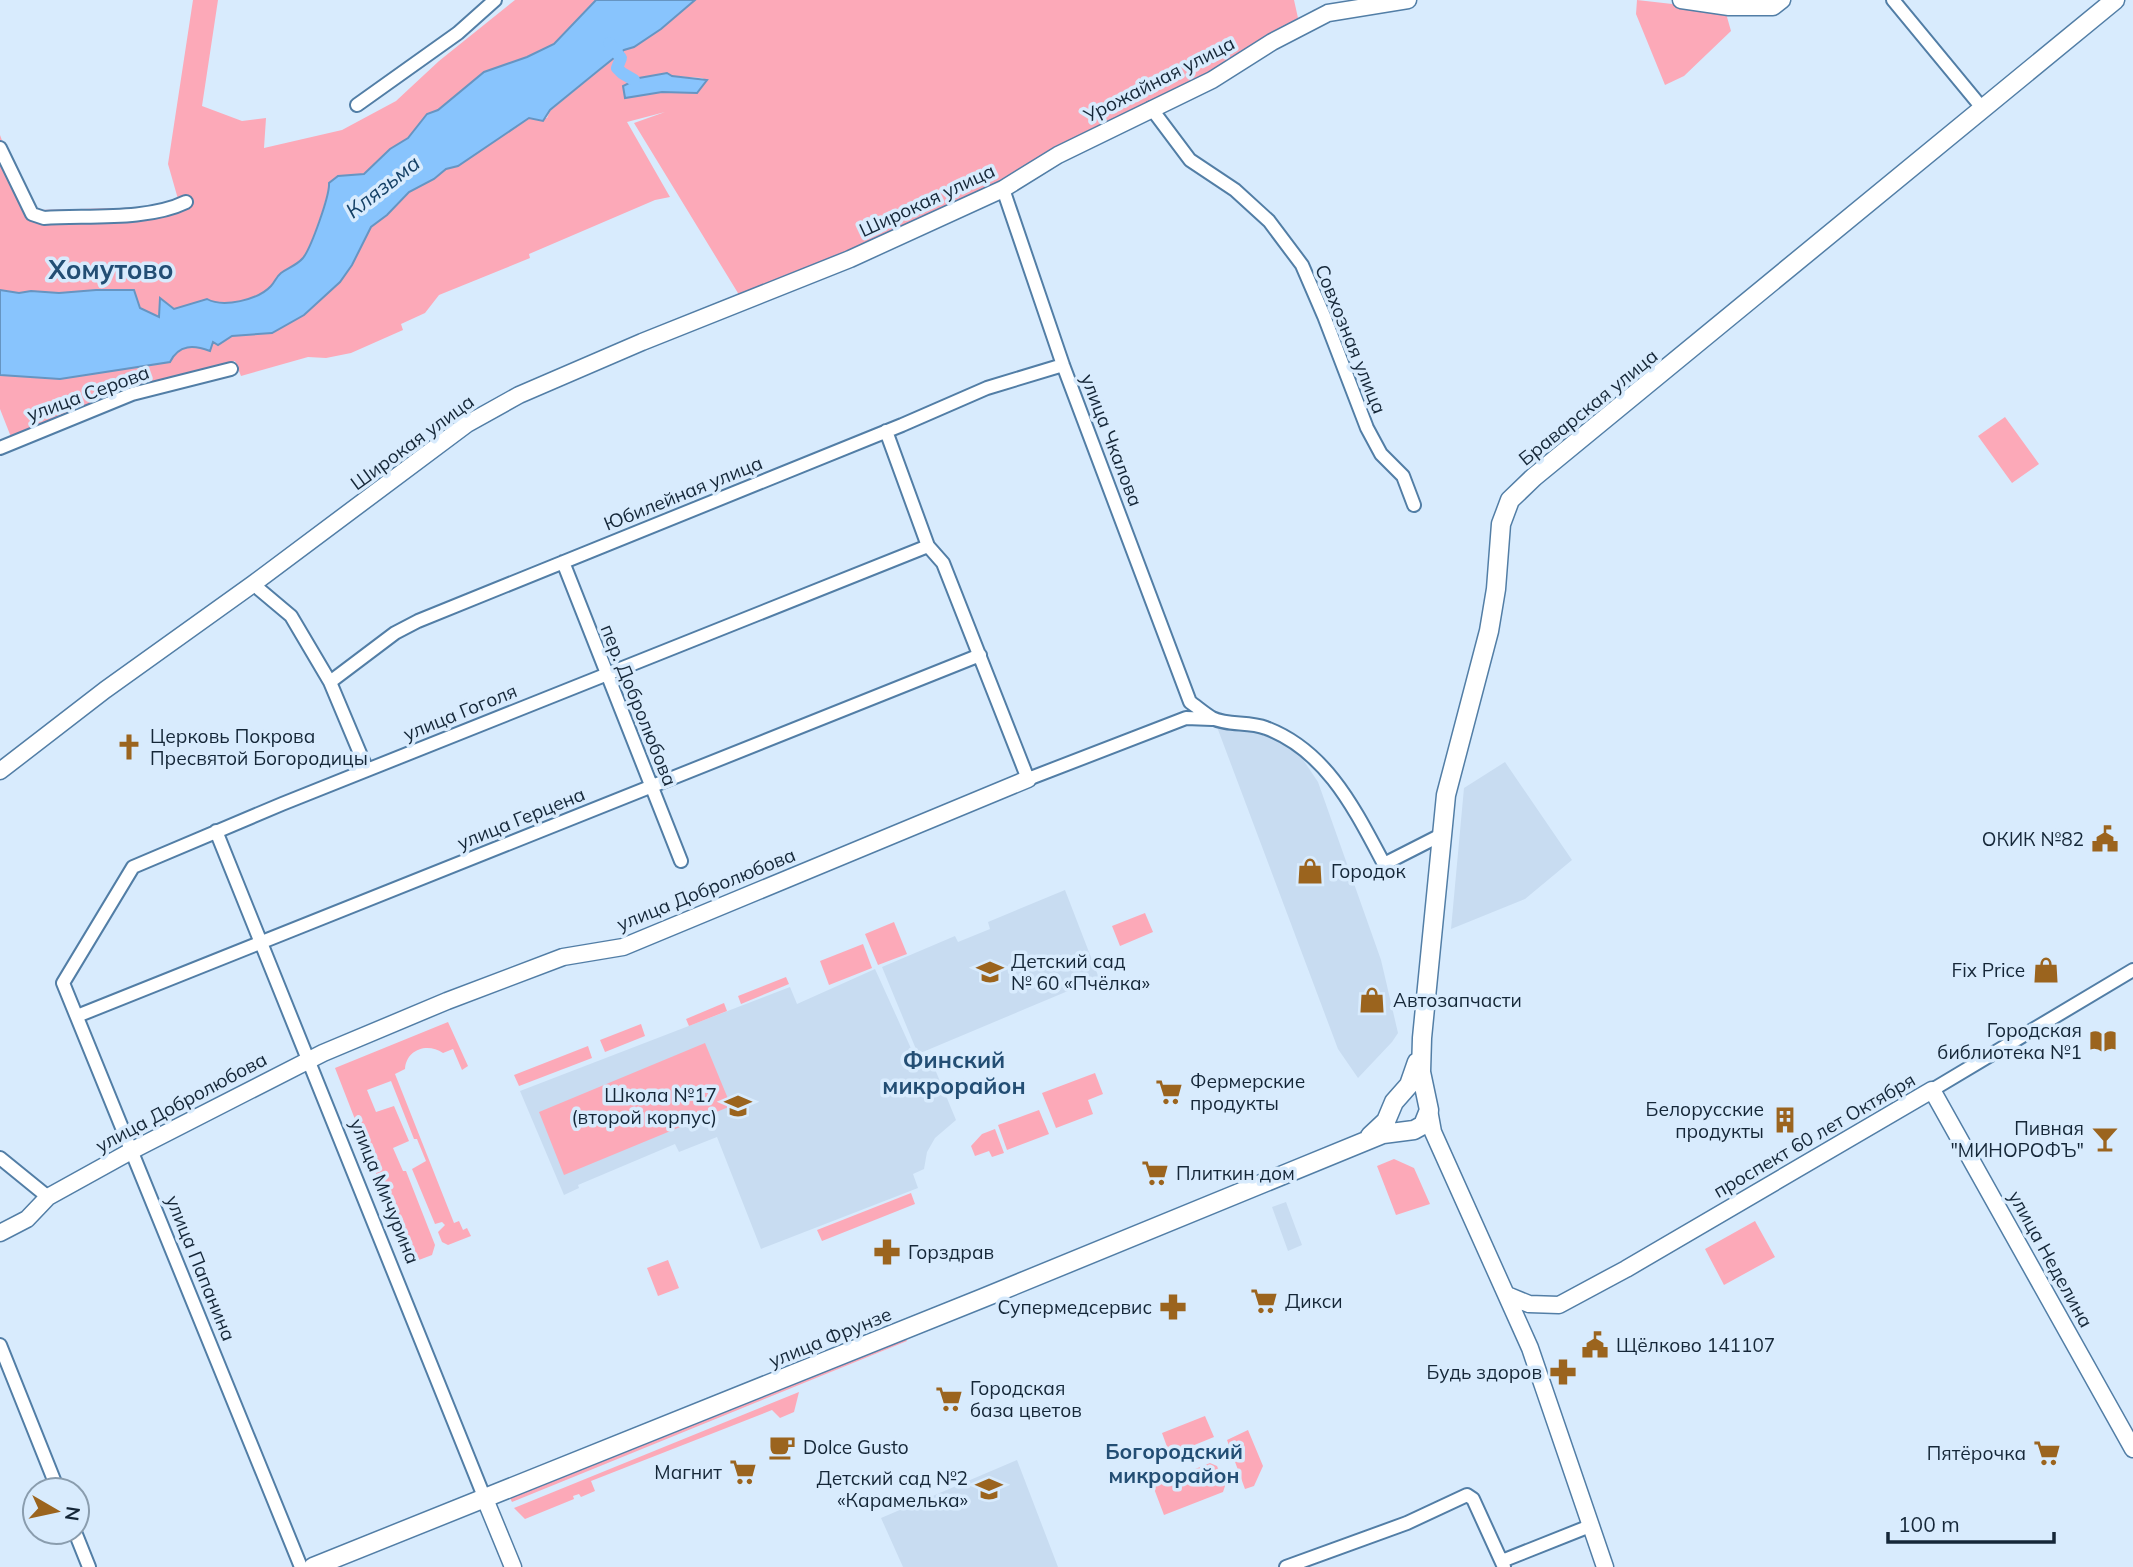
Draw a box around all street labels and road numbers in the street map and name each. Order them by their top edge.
street label: Урожайная улица [1079,31,1239,128]
street label: Широкая улица [855,158,999,242]
street label: Совхозная улица [1310,261,1392,417]
street label: Браварская улица [1514,344,1662,470]
street label: улица Серова [24,360,152,426]
street label: улица Чкалова [1076,371,1148,509]
street label: Широкая улица [345,389,479,495]
street label: Юбилейная улица [600,450,766,536]
street label: пер. Добролюбова [596,621,682,789]
street label: улица Гоголя [400,678,520,746]
street label: улица Герцена [454,781,588,855]
street label: улица Добролюбова [613,842,799,936]
street label: улица Добролюбова [91,1047,271,1157]
street label: проспект 60 лет Октября [1709,1067,1919,1203]
street label: улица Мичурина [345,1115,425,1267]
street label: улица Неделина [2003,1186,2099,1332]
street label: улица Папанина [161,1192,241,1344]
street label: улица Фрунзе [765,1302,895,1372]

